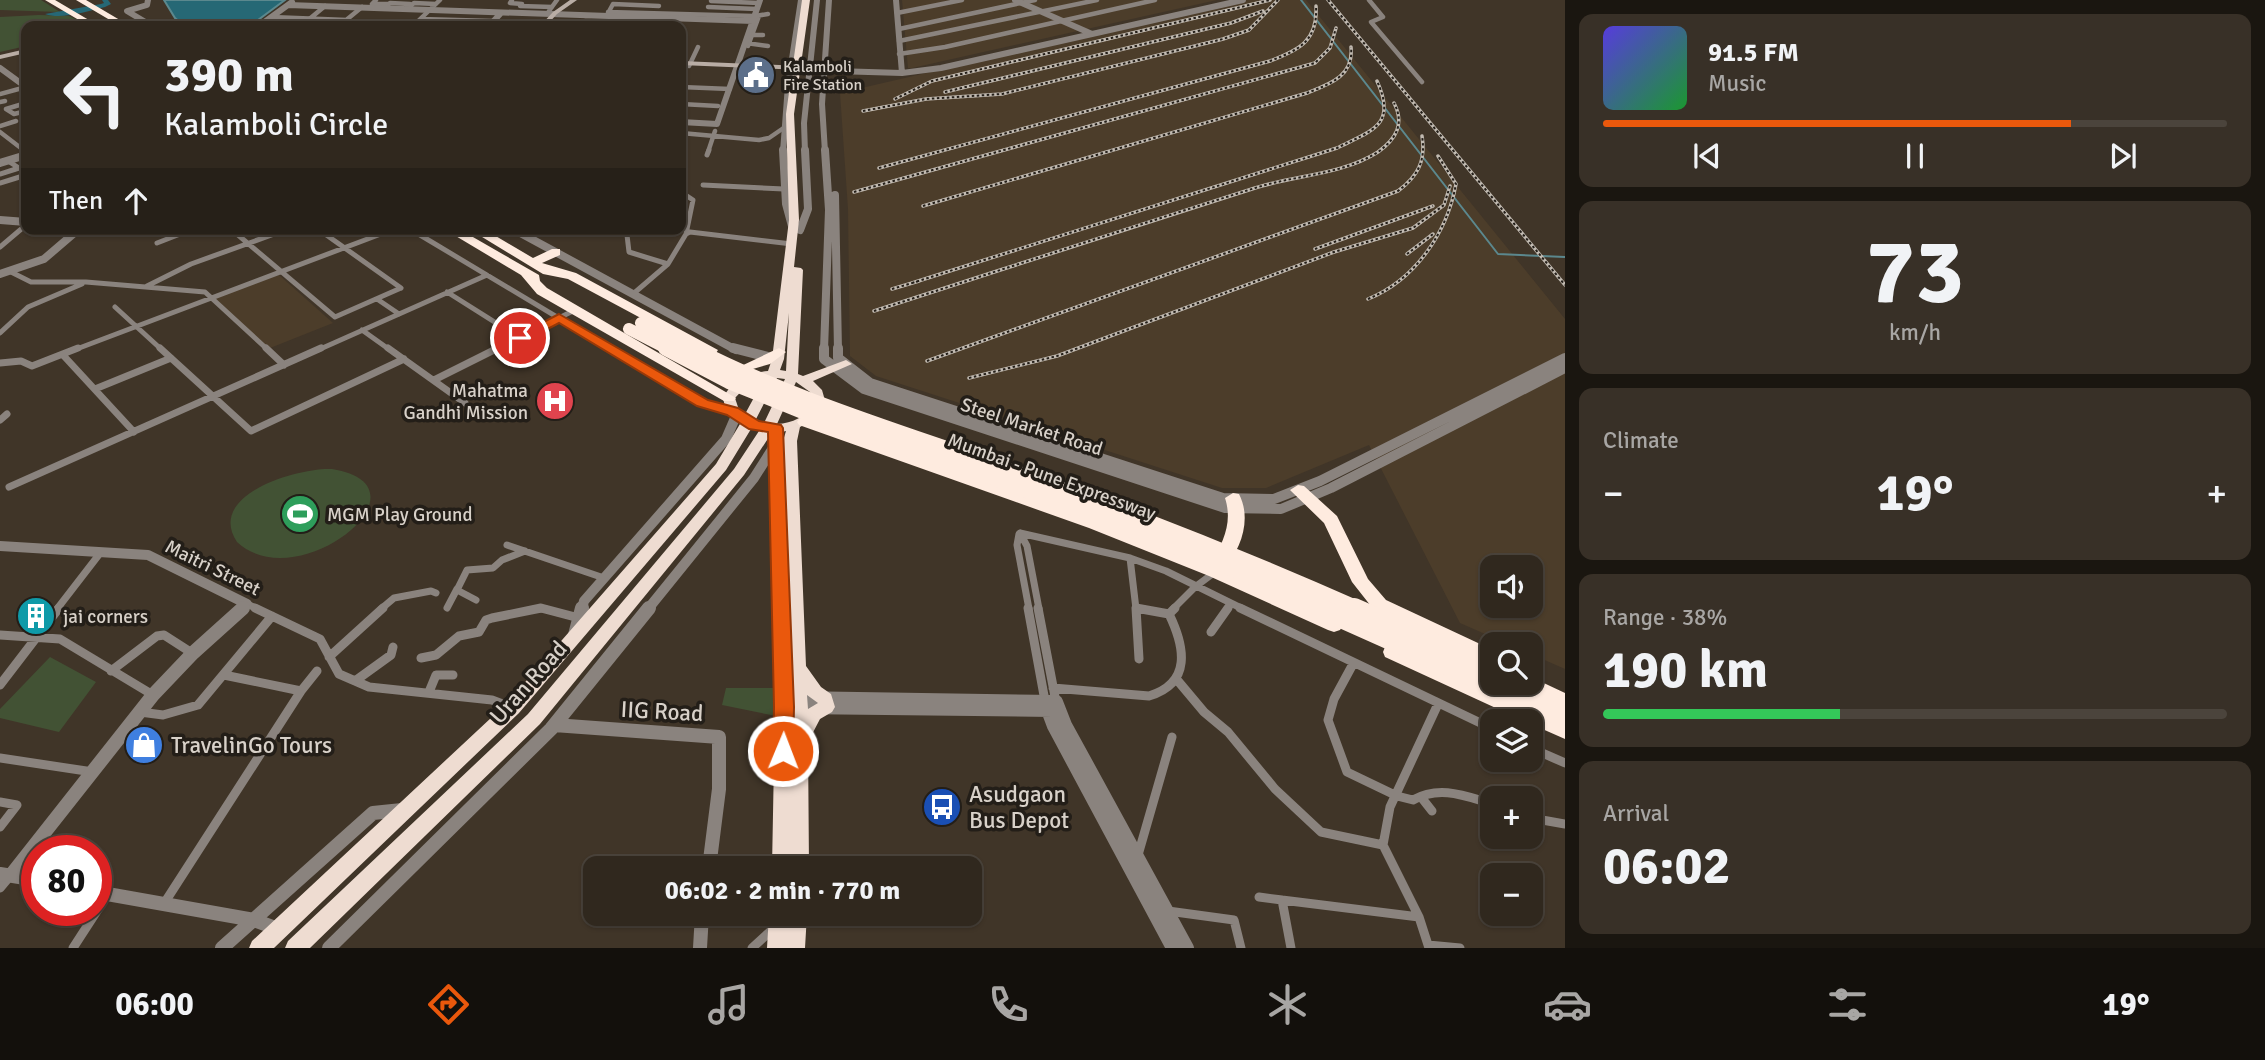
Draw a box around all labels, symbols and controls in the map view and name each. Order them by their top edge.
text: 91.5 FM [1708,37,1799,69]
text: 390 m [164,45,294,105]
icon: left [49,49,140,140]
public building icon: Kalamboli Fire Station [735,54,777,96]
place label: Kalamboli Fire Station [783,57,862,95]
text: Music [1708,69,1766,98]
text: Kalamboli Circle [164,105,388,144]
icon: previous [1688,137,1726,175]
icon: pause [1896,137,1934,175]
icon: next [2104,137,2142,175]
icon: ahead [117,182,155,220]
text: Then [49,185,103,217]
text: 73 [1866,216,1964,329]
pin [490,308,550,368]
text: km/h [1889,318,1941,347]
icon: arrive [501,319,539,357]
place label: Mahatma Gandhi Mission [403,379,528,425]
hospital icon: Mahatma Gandhi Mission [534,380,576,422]
street label: Steel Market Road [958,393,1106,461]
text: Climate [1603,426,1679,455]
street label: Mumbai - Pune Expressway [944,428,1159,526]
text: 19° [1877,461,1953,525]
text: − [1603,470,1624,517]
text: + [2206,470,2227,517]
sports icon: MGM Play Ground [279,493,321,535]
place label: MGM Play Ground [327,503,472,527]
street label: Maitri Street [161,535,264,601]
map controls [1480,555,1543,926]
button: sound [1480,555,1543,618]
building icon: jai corners [15,595,57,637]
text: Range · 38% [1603,603,1727,632]
place label: jai corners [63,605,148,629]
button: search [1480,632,1543,695]
street label: Uran Road [483,635,573,730]
text: 190 km [1603,638,1768,702]
street label: IIG Road [620,695,704,728]
button: layers [1480,709,1543,772]
position arrow [746,714,820,788]
shop icon: TravelinGo Tours [123,724,165,766]
place label: TravelinGo Tours [171,731,332,760]
place label: Asudgaon Bus Depot [969,780,1069,835]
bus stop icon: Asudgaon Bus Depot [921,786,963,828]
button: + [1480,786,1543,849]
text: Arrival [1603,799,1669,828]
text: 06:02 [1603,834,1731,898]
speed limit sign: 80 [21,835,112,926]
button: − [1480,863,1543,926]
text: 06:02 · 2 min · 770 m [665,875,900,907]
icon: directions [424,980,473,1029]
icon: music [704,980,753,1029]
icon: phone [984,980,1033,1029]
icon: climate [1263,980,1312,1029]
icon: car [1543,980,1592,1029]
icon: filters [1823,980,1872,1029]
text: 06:00 [115,985,194,1024]
text: 19° [2102,985,2150,1024]

